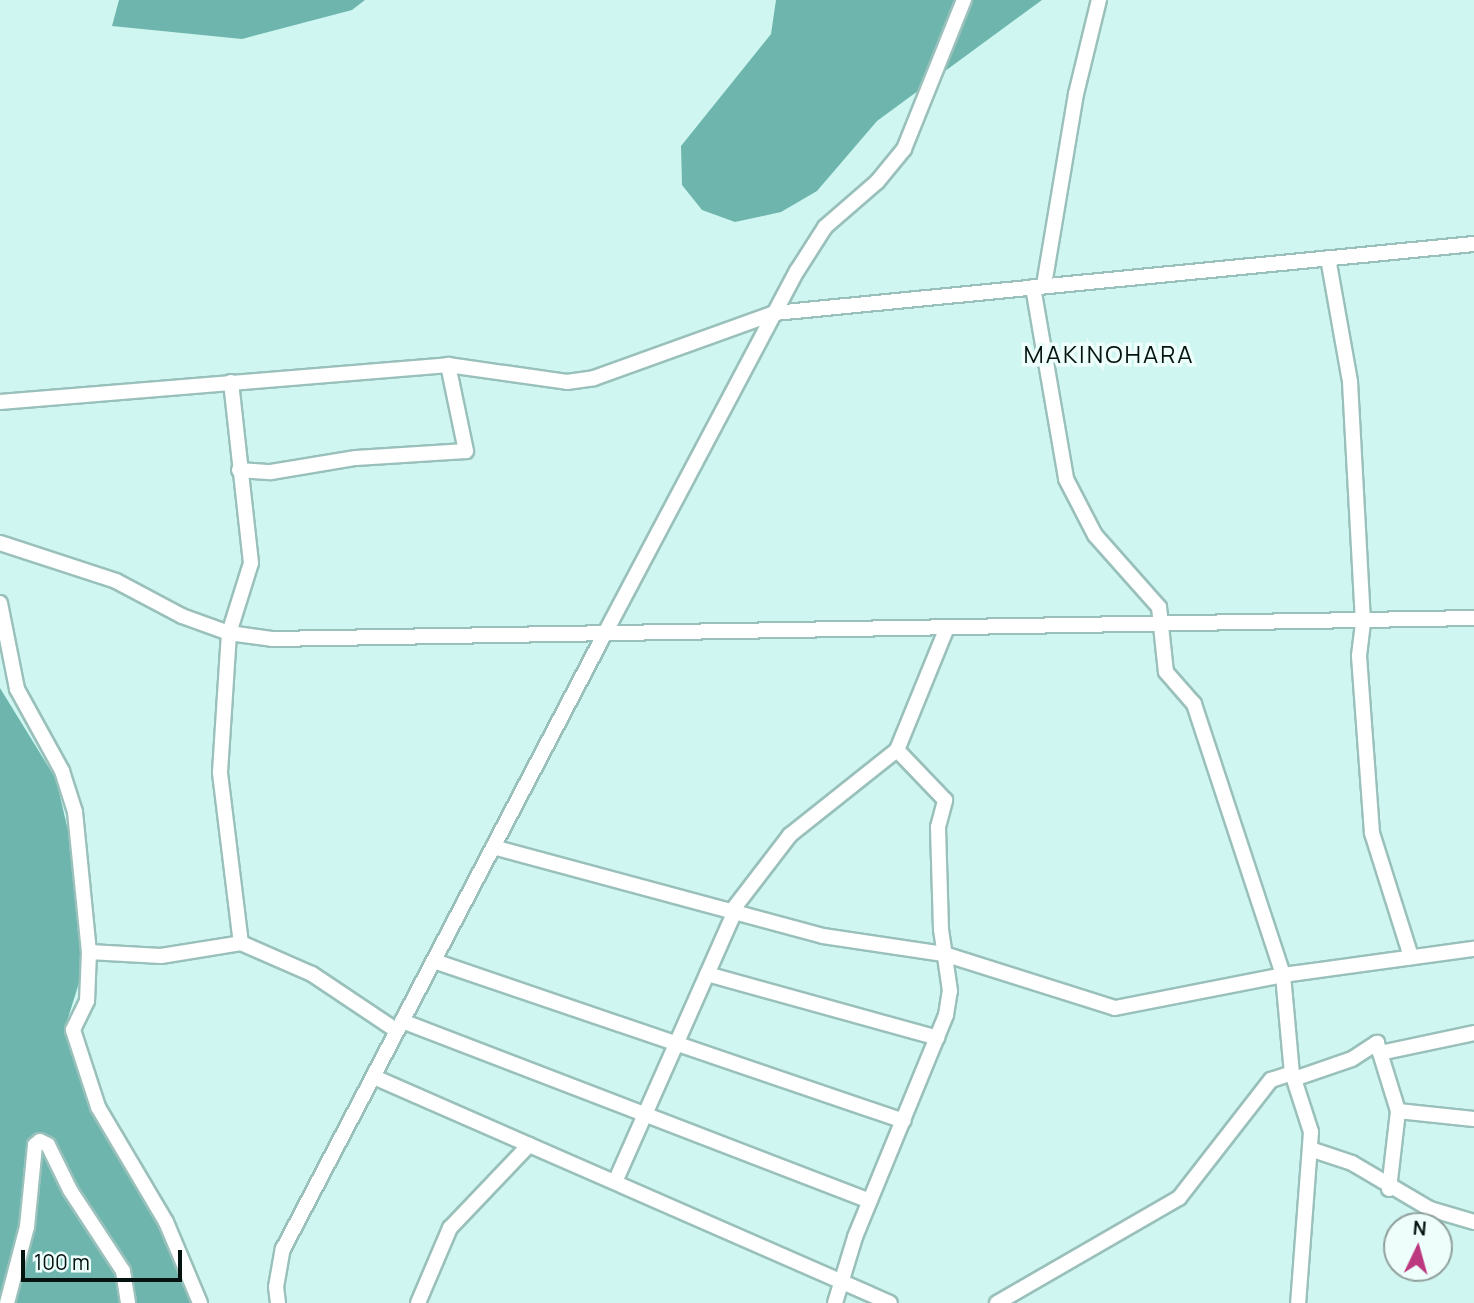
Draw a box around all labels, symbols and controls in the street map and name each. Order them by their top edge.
district label: MAKINOHARA [1025,340,1193,368]
north arrow [1383,1212,1453,1282]
text: N [1412,1215,1428,1242]
scale bar [24,1236,186,1280]
text: 100 m [34,1248,90,1276]

